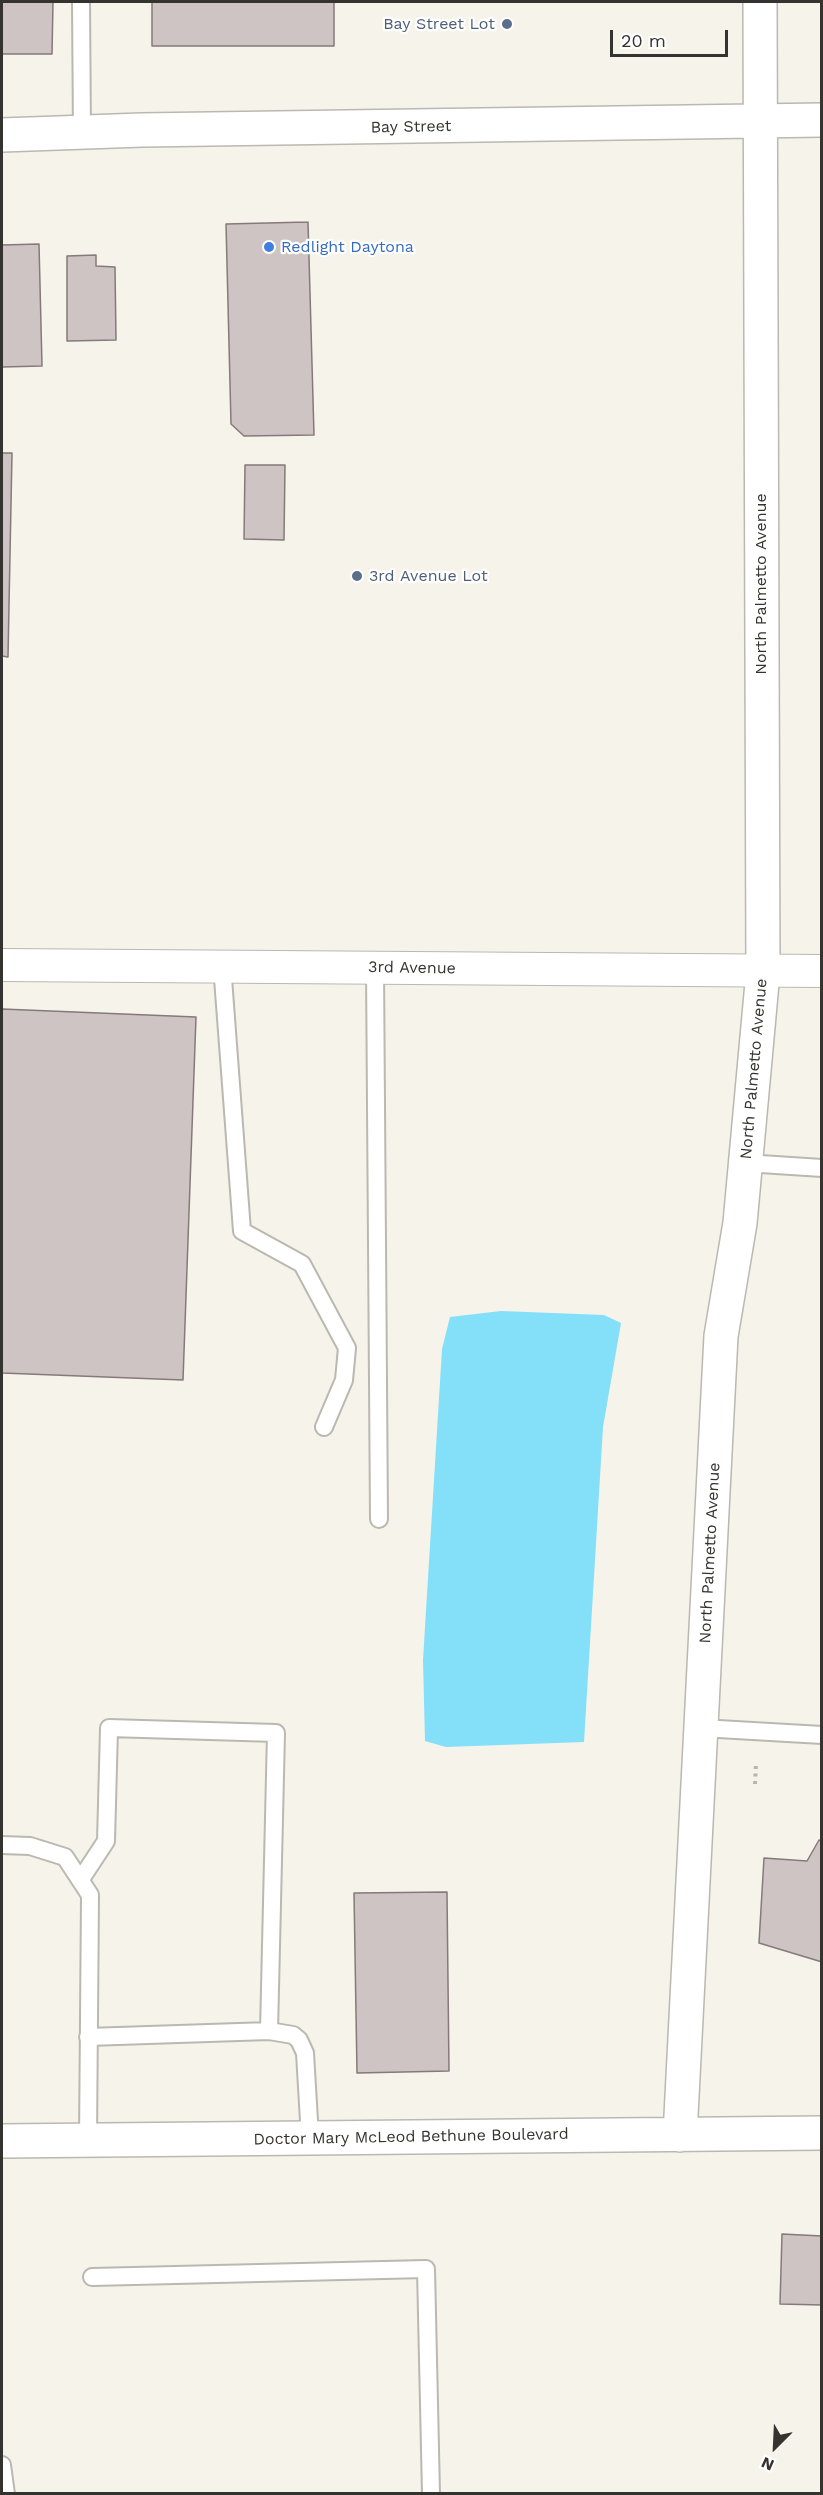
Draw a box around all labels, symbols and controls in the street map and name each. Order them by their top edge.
place label: Bay Street Lot [383,14,495,34]
marker: Bay Street Lot [500,17,514,31]
scale bar [613,18,732,56]
text: 20 m [621,30,666,51]
street label: Bay Street [370,117,452,137]
place label: Redlight Daytona [281,237,414,257]
marker: Redlight Daytona [262,240,276,254]
street label: North Palmetto Avenue [751,493,771,675]
place label: 3rd Avenue Lot [369,566,488,586]
marker: 3rd Avenue Lot [350,569,364,583]
street label: 3rd Avenue [368,958,456,978]
street label: North Palmetto Avenue [737,978,771,1160]
street label: North Palmetto Avenue [696,1462,724,1644]
street label: Doctor Mary McLeod Bethune Boulevard [253,2125,569,2149]
north arrow [745,2417,805,2477]
text: N [758,2453,777,2475]

